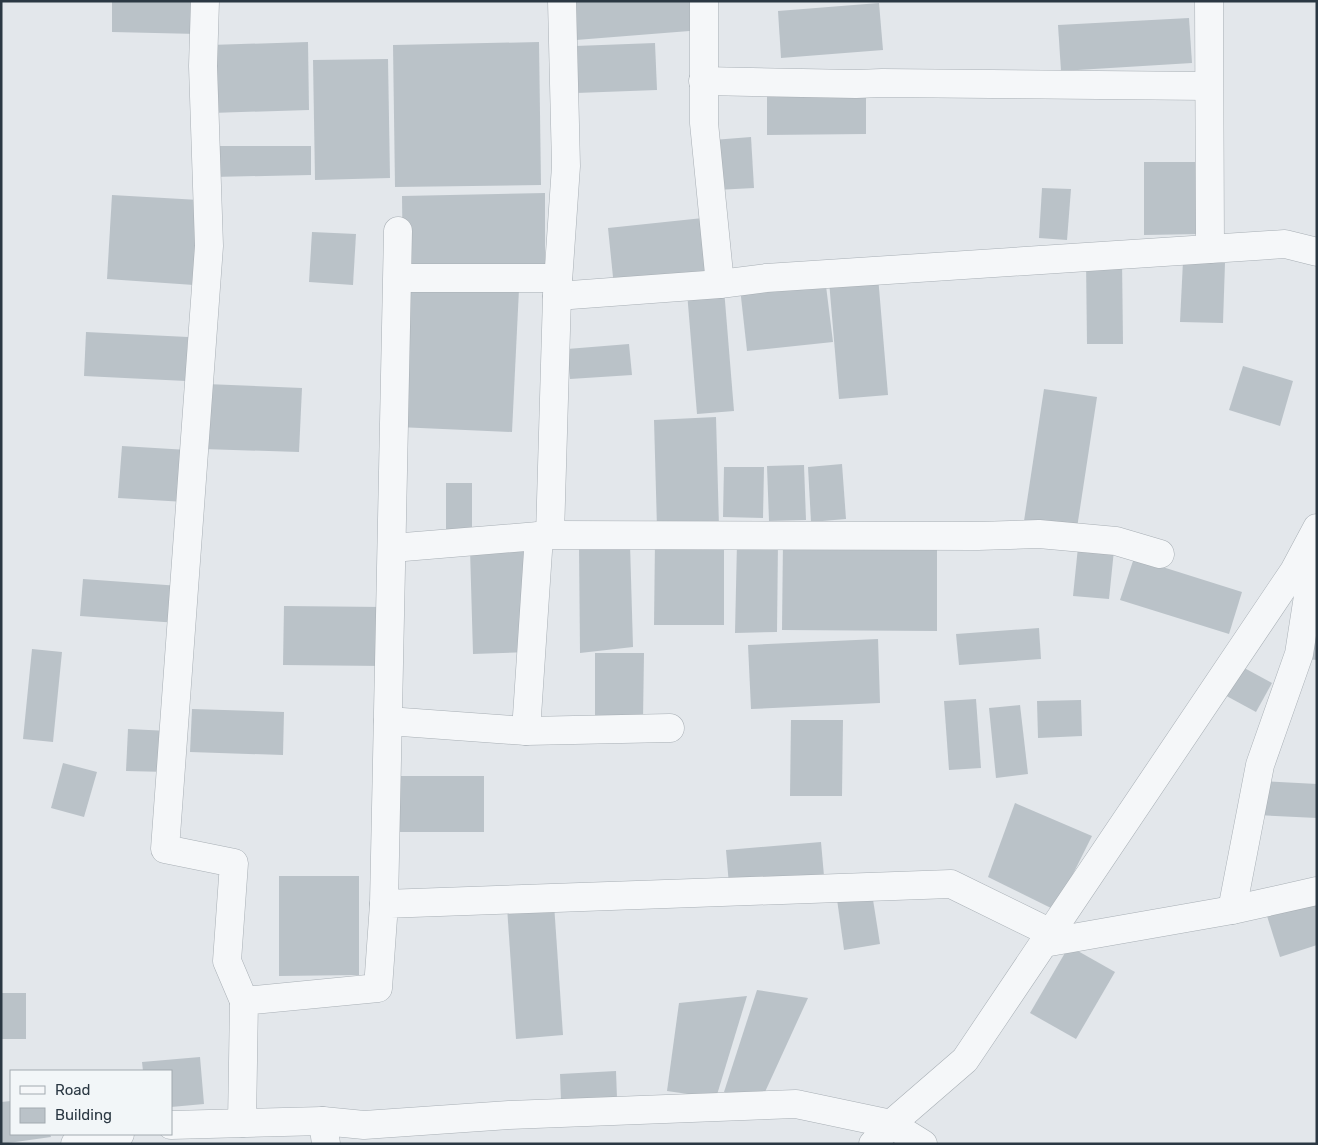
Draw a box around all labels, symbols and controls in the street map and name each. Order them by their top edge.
legend [10,1070,172,1135]
text: Road [55,1081,91,1099]
text: Building [55,1106,112,1124]

